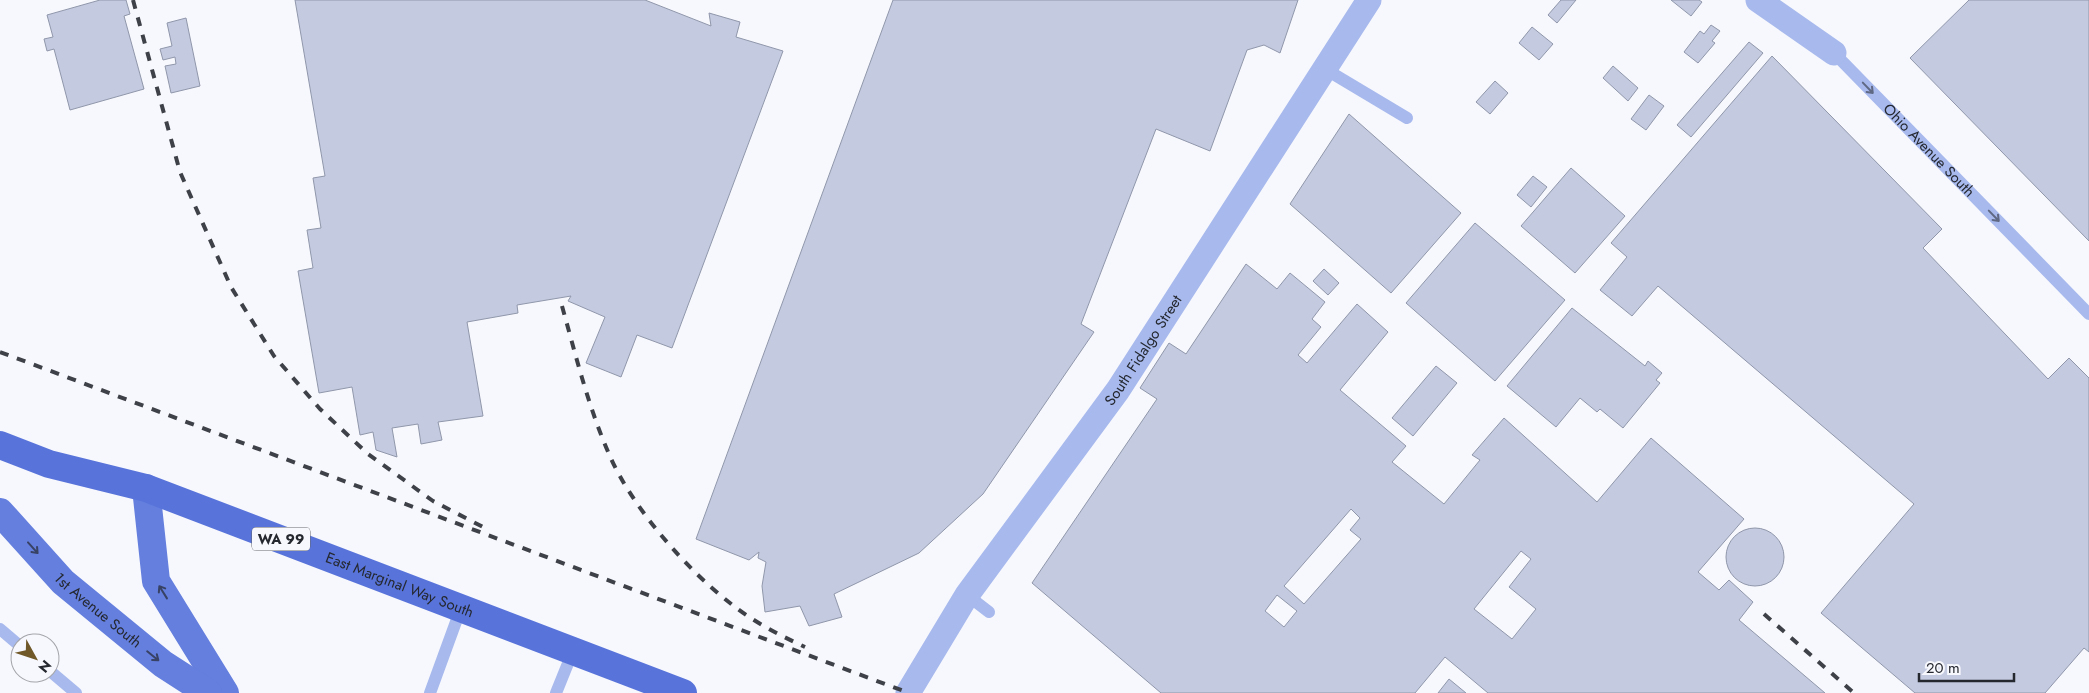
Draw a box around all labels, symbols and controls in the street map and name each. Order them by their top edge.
one-way arrow [1862,81,1874,94]
street label: Ohio Avenue South [1878,98,1980,202]
one-way arrow [1988,210,2000,223]
street label: South Fidalgo Street [1099,290,1188,410]
road number: WA 99 [252,528,310,550]
one-way arrow [27,541,38,554]
street label: East Marginal Way South [322,547,477,623]
street label: 1st Avenue South [49,568,146,653]
one-way arrow [157,586,167,600]
north arrow [10,633,60,683]
one-way arrow [147,650,160,661]
scale bar [1919,650,2014,682]
text: N [34,656,56,677]
text: 20 m [1926,657,1960,679]

